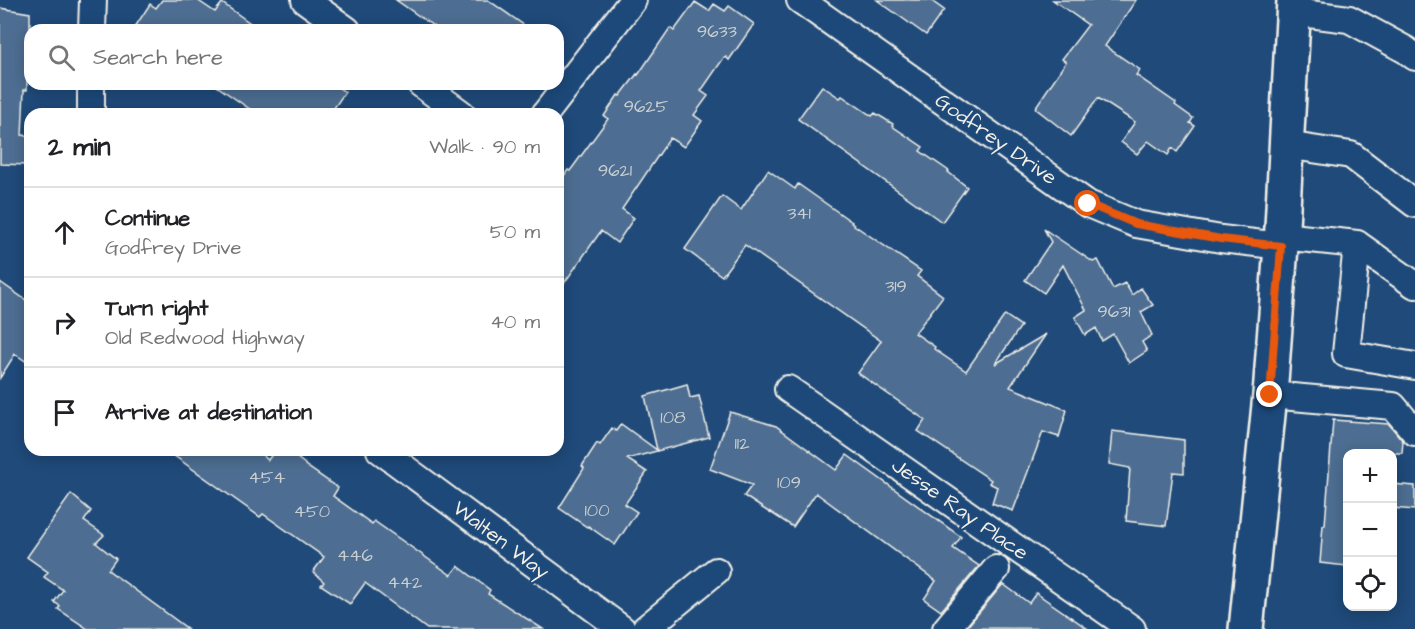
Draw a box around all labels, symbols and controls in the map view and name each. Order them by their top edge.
house number: 9633 [697,19,737,44]
search box [24,24,564,90]
icon: search [45,41,78,74]
text: Search here [93,42,223,73]
street label: Godfrey Drive [928,86,1063,194]
house number: 9625 [624,94,669,119]
text: 2 min [48,129,110,165]
text: Walk · 90 m [429,133,540,161]
house number: 9621 [598,158,632,183]
route start [1074,190,1100,216]
house number: 341 [787,201,811,226]
text: Continue [105,203,190,234]
icon: ahead [48,216,81,249]
text: 50 m [490,218,540,246]
text: Godfrey Drive [105,234,241,262]
house number: 319 [885,274,907,299]
text: Turn right [105,293,208,324]
house number: 9631 [1098,299,1131,324]
icon: right [48,306,81,339]
text: 40 m [490,308,540,336]
text: Old Redwood Highway [105,324,305,352]
route end [1256,381,1282,407]
icon: arrive [48,396,81,429]
text: Arrive at destination [105,397,312,428]
house number: 108 [660,405,686,430]
house number: 112 [735,431,750,456]
map controls [1343,449,1397,611]
button: + [1343,449,1397,503]
street label: Jesse Ray Place [885,451,1034,569]
house number: 454 [248,465,286,490]
house number: 109 [777,470,801,495]
street label: Walten Way [445,494,556,588]
house number: 100 [584,498,610,523]
house number: 450 [294,499,330,524]
button: − [1343,503,1397,557]
house number: 446 [337,543,373,568]
button: locate [1343,557,1397,611]
house number: 442 [388,570,423,595]

